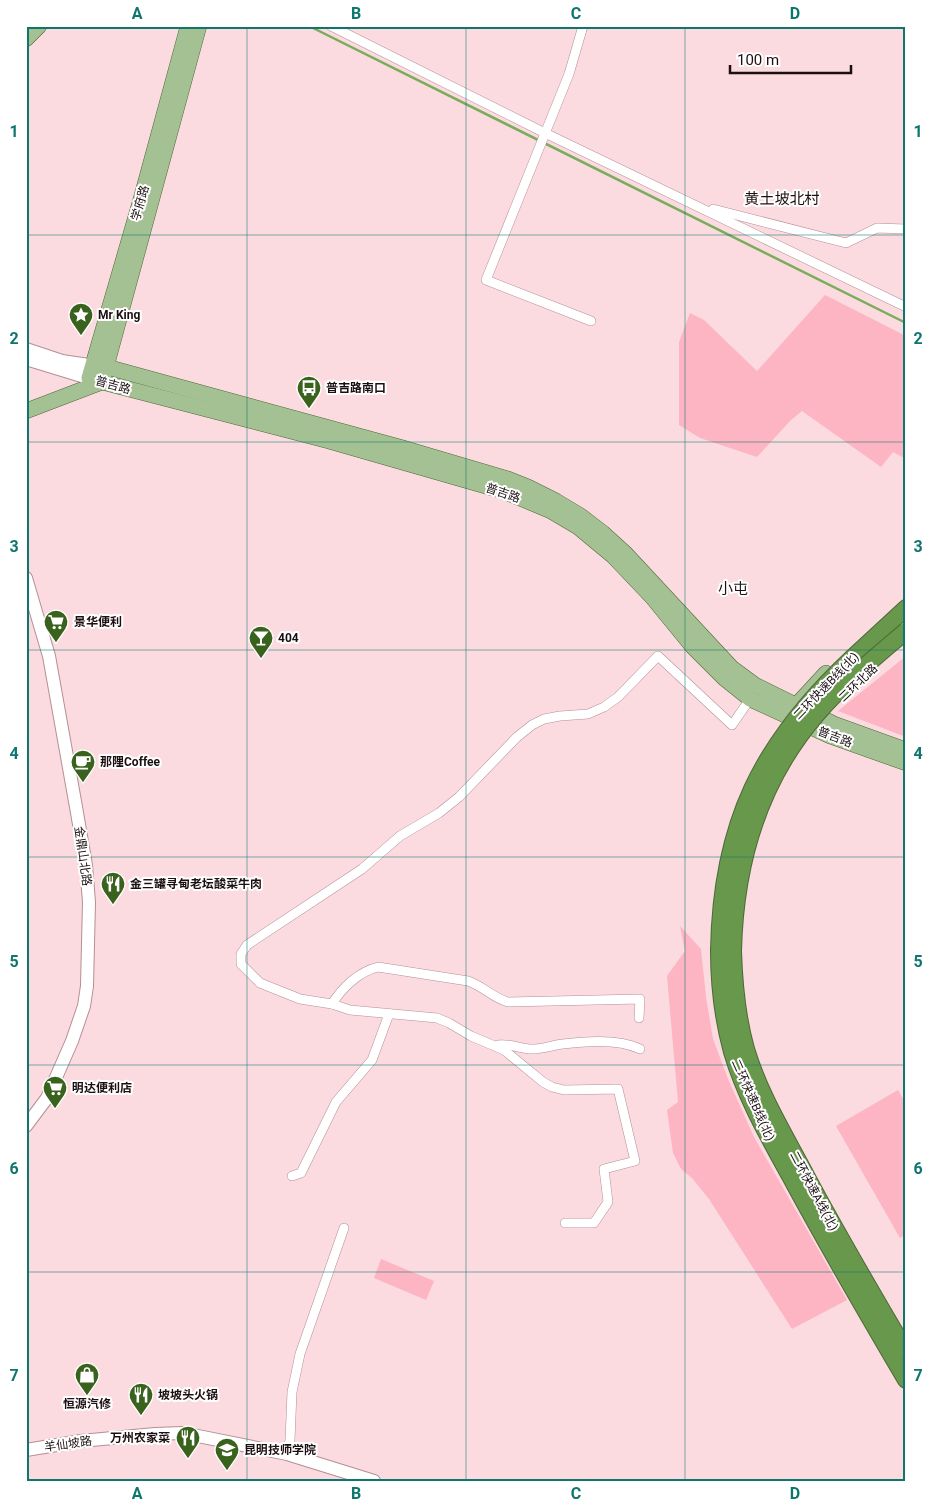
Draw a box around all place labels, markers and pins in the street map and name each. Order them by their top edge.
place icon: Mr King [68,302,94,336]
place label: Mr King [98,308,140,322]
bus stop icon: 普吉路南口 [296,375,322,409]
place label: 普吉路南口 [326,381,386,395]
supermarket icon: 景华便利 [43,609,69,643]
place label: 景华便利 [74,615,122,629]
bar icon: 404 [248,625,274,659]
place label: 404 [278,631,299,645]
cafe icon: 那䧉Coffee [70,749,96,783]
place label: 那䧉Coffee [100,755,161,769]
restaurant icon: 金三罐寻甸老坛酸菜牛肉 [100,871,126,905]
place label: 金三罐寻甸老坛酸菜牛肉 [130,877,262,891]
supermarket icon: 明达便利店 [42,1075,68,1109]
place label: 明达便利店 [72,1081,132,1095]
shop icon: 恒源汽修 [74,1362,100,1396]
restaurant icon: 坡坡头火锅 [128,1382,154,1416]
place label: 坡坡头火锅 [158,1388,218,1402]
place label: 恒源汽修 [63,1397,111,1411]
restaurant icon: 万州农家菜 [175,1425,201,1459]
place label: 万州农家菜 [110,1431,170,1445]
school or university icon: 昆明技师学院 [214,1437,240,1471]
place label: 昆明技师学院 [244,1443,316,1457]

